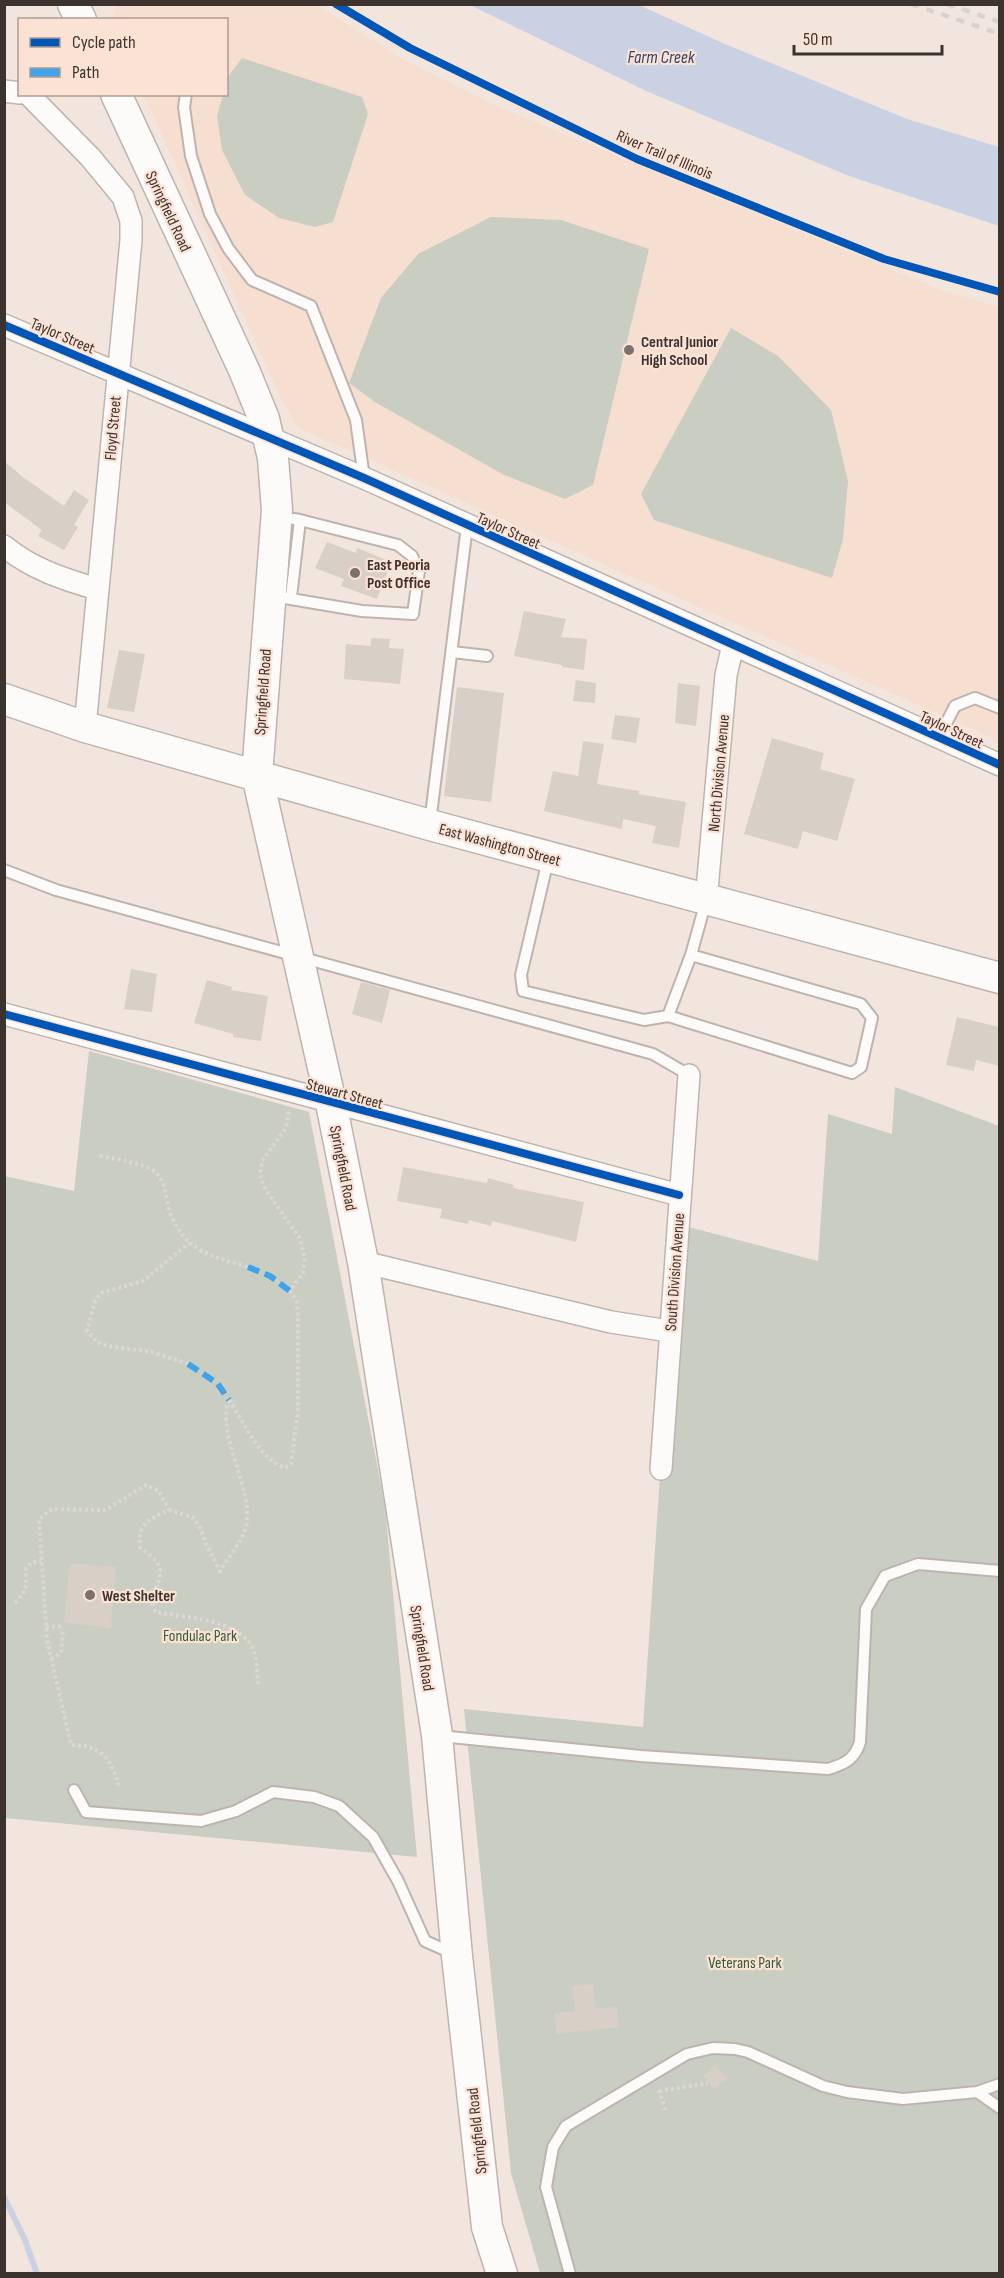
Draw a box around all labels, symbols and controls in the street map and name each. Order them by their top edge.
legend [18,18,228,96]
scale bar [794,18,942,56]
text: 50 m [803,29,833,50]
text: Cycle path [72,32,136,53]
water label: Farm Creek [628,47,696,68]
text: Path [72,62,100,83]
street label: River Trail of Illinois [613,127,716,184]
street label: Springfield Road [141,168,195,255]
street label: Taylor Street [27,314,98,358]
place label: Central Junior High School [641,333,718,370]
marker: Central Junior High School [622,343,636,357]
street label: Floyd Street [101,395,126,461]
street label: Taylor Street [473,509,543,554]
place label: East Peoria Post Office [367,556,431,593]
marker: East Peoria Post Office [348,566,362,580]
street label: Springfield Road [251,648,276,736]
street label: Taylor Street [916,707,986,753]
street label: North Division Avenue [705,714,734,833]
street label: East Washington Street [437,820,563,871]
street label: Stewart Street [304,1075,385,1114]
street label: Springfield Road [325,1124,360,1213]
street label: South Division Avenue [662,1212,689,1332]
place label: West Shelter [102,1587,175,1606]
marker: West Shelter [83,1588,97,1602]
street label: Springfield Road [405,1604,438,1692]
park label: Fondulac Park [163,1627,237,1646]
park label: Veterans Park [708,1954,782,1973]
street label: Springfield Road [464,2087,491,2175]

